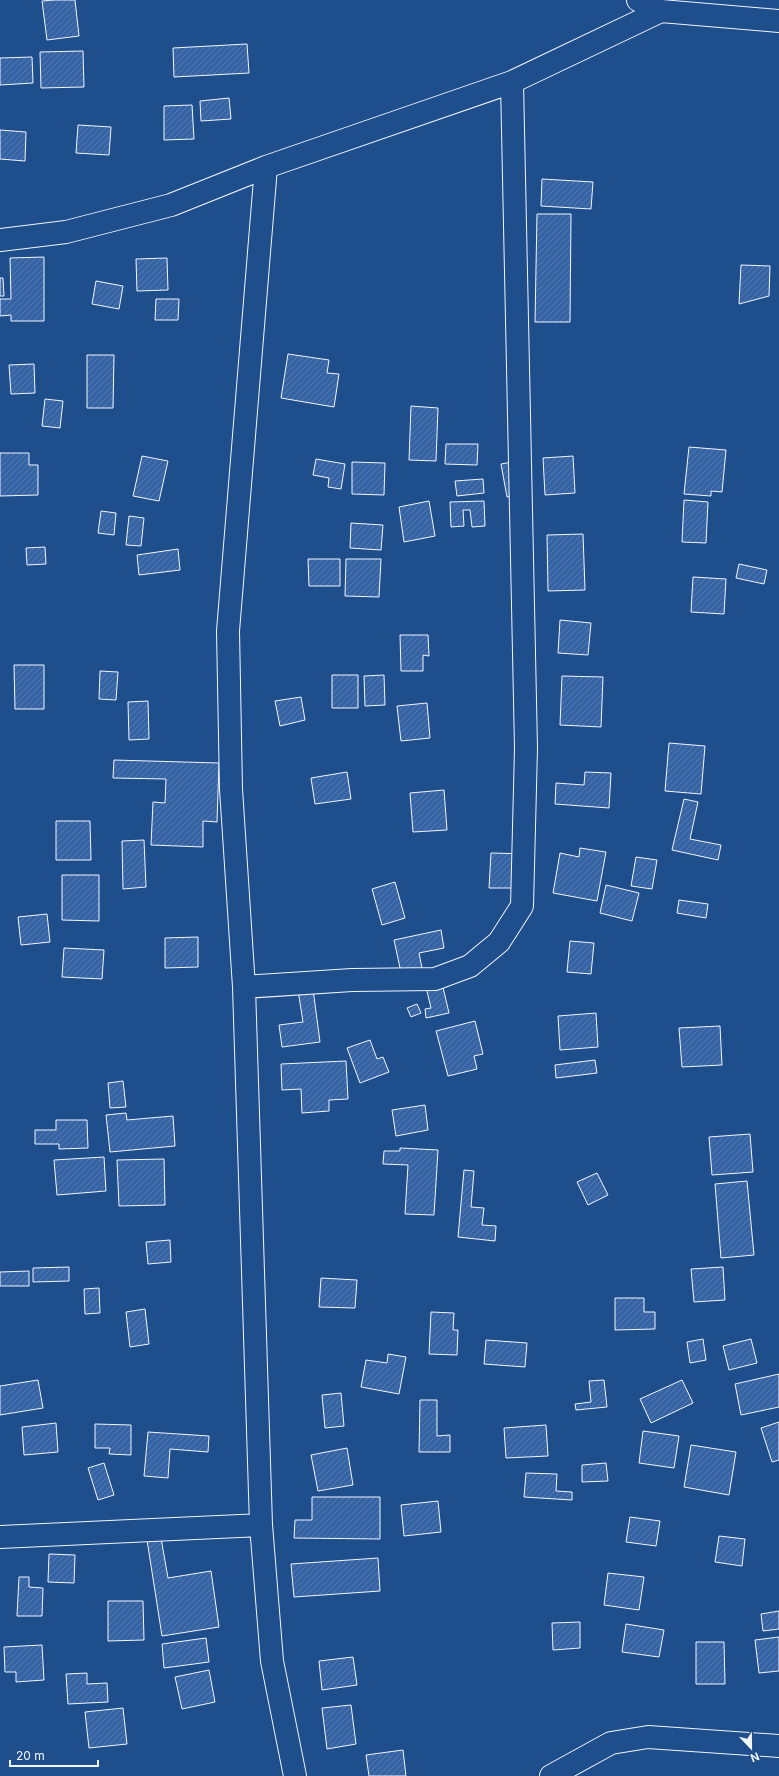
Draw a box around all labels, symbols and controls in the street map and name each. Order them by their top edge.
north arrow [731,1728,771,1768]
scale bar [10,1742,98,1768]
text: 20 m [16,1748,45,1763]
text: N [748,1749,761,1765]

